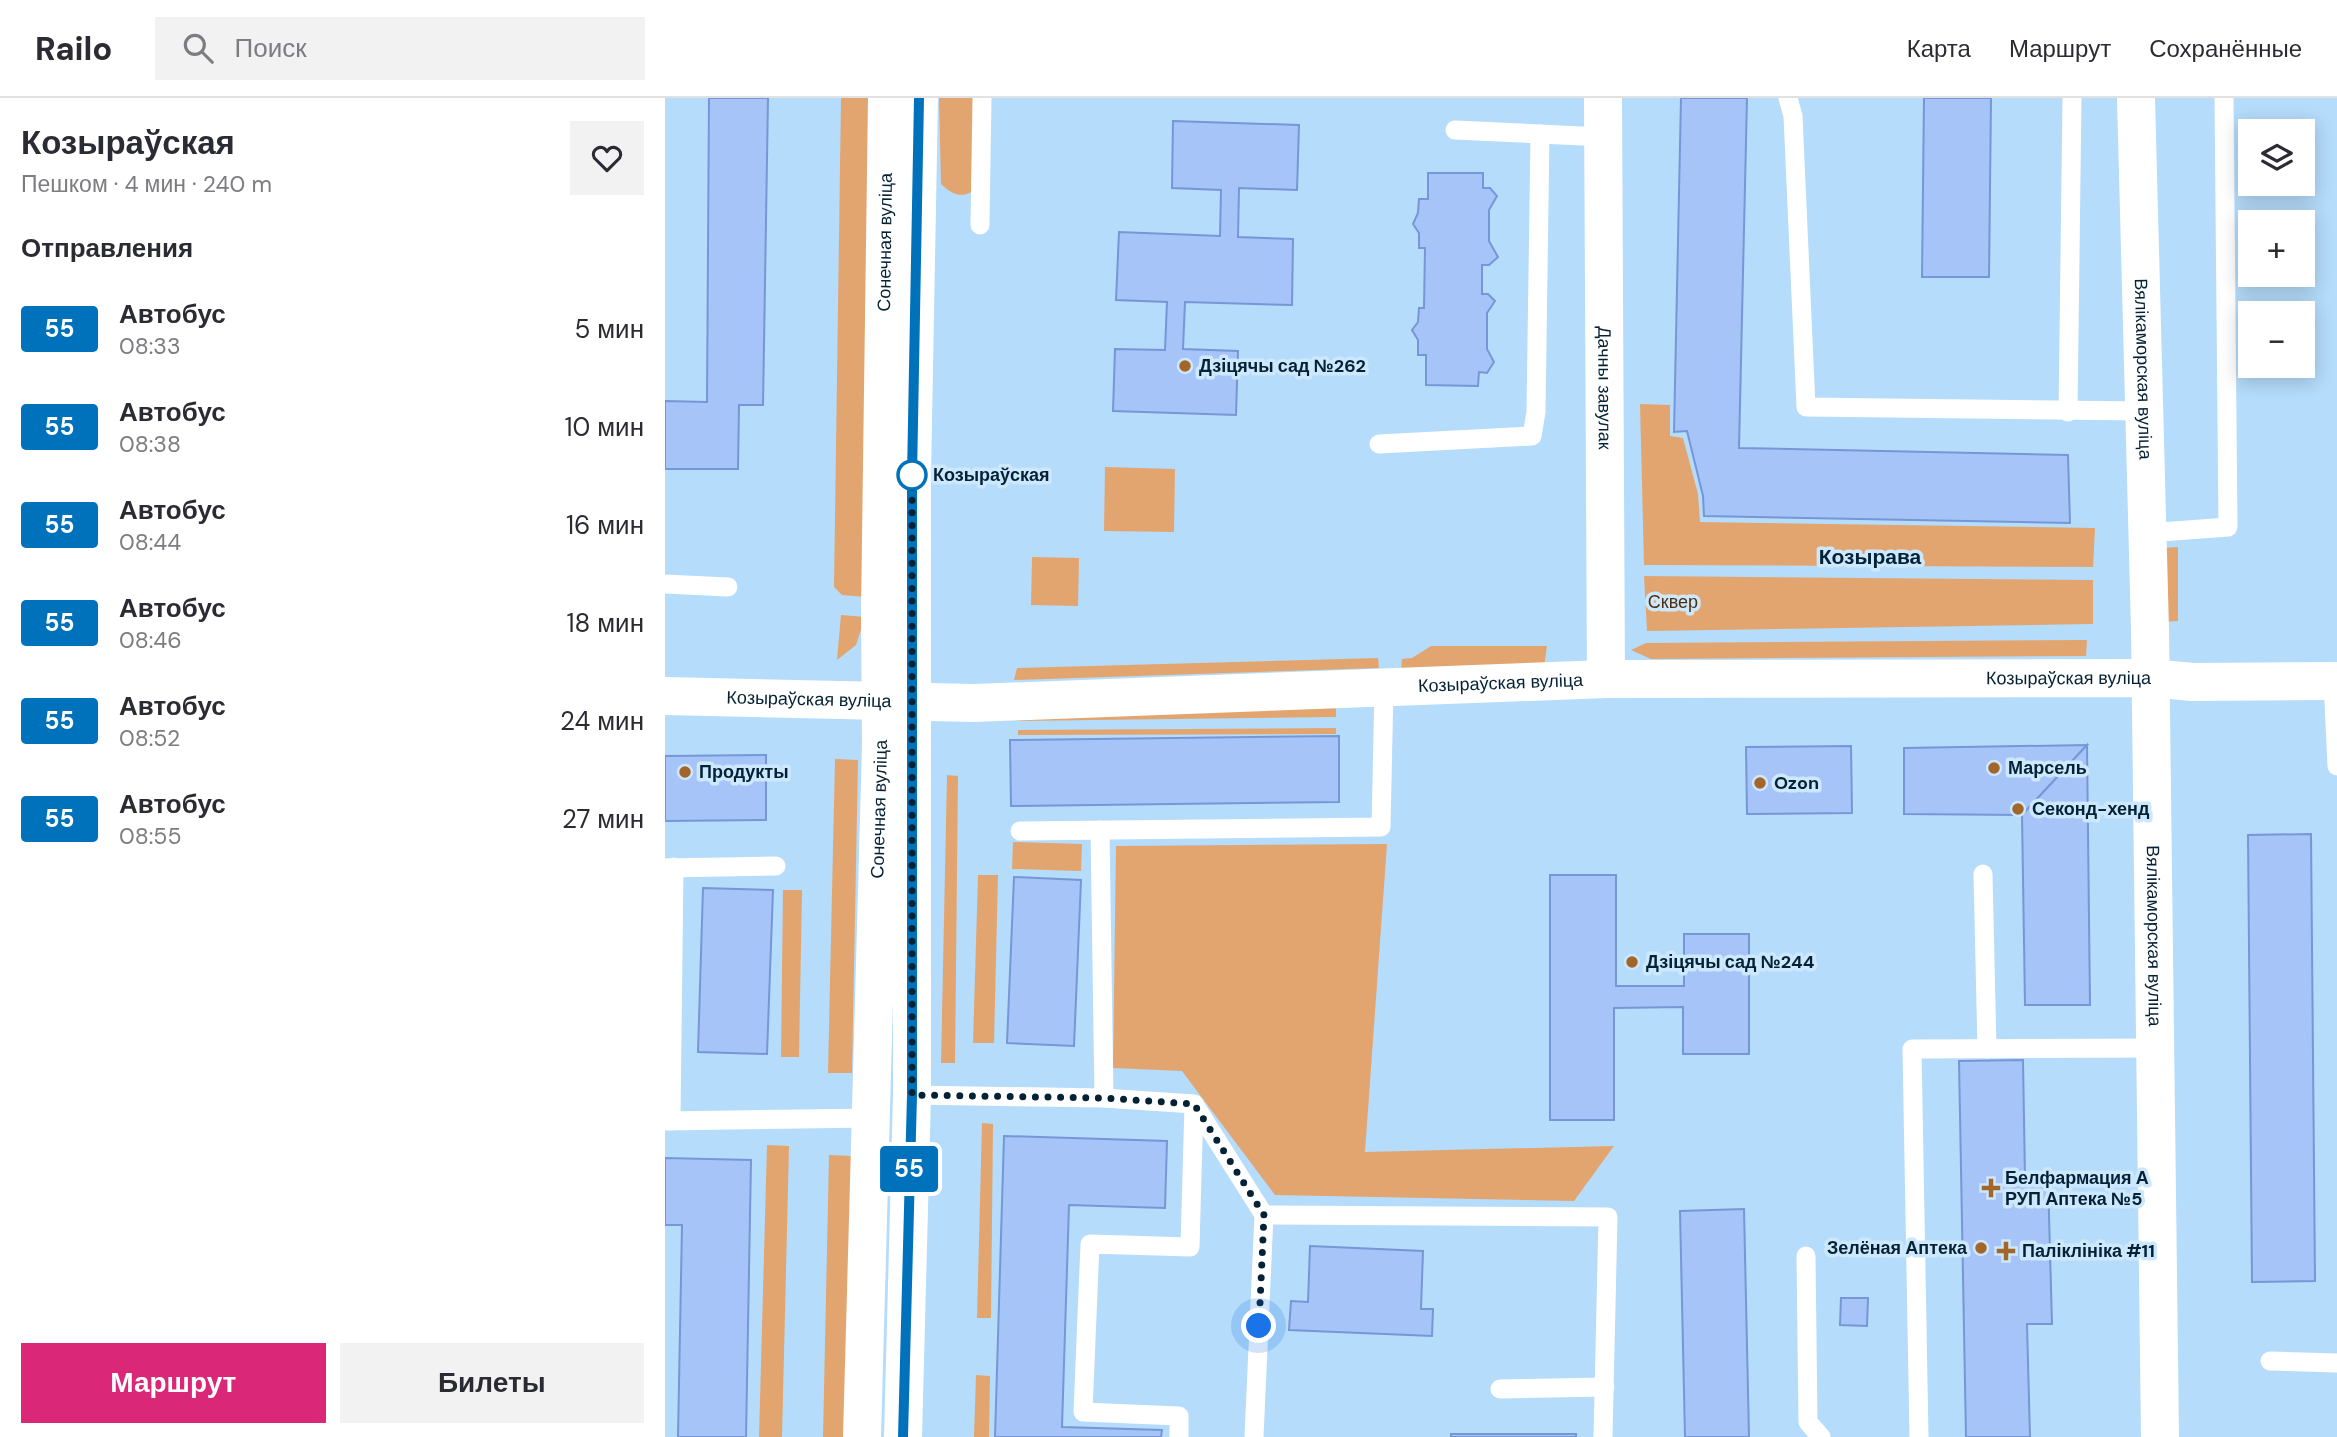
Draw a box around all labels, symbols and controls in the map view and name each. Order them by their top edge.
search box [155,17,645,80]
text: Railo [35,27,113,70]
icon: search [179,29,217,67]
text: Поиск [235,31,307,65]
text: Карта [1907,33,1971,64]
text: Маршрут [2009,33,2111,64]
text: Сохранённые [2149,33,2302,64]
map controls [2238,119,2315,378]
button: layers [2238,119,2315,196]
text: Козыраўская [21,121,235,164]
button: heart [570,121,644,195]
text: Пешком · 4 мин · 240 m [21,169,272,199]
street label: Сонечная вуліца [872,172,898,312]
button: + [2238,210,2315,287]
text: Отправления [21,231,193,265]
street label: Вялікаморская вуліца [2129,278,2158,461]
text: Автобус [119,297,226,331]
button: − [2238,301,2315,378]
text: 5 мин [574,312,644,346]
text: 55 [45,313,74,344]
street label: Дачны завулак [1592,326,1617,450]
text: 08:33 [119,331,181,361]
place label: Дзіцячы сад №262 [1199,354,1366,378]
marker: Дзіцячы сад №262 [1177,358,1193,374]
text: Автобус [119,395,226,429]
text: 10 мин [564,410,644,444]
text: 55 [45,411,74,442]
text: 08:38 [119,429,181,459]
marker: Козыраўская [897,460,927,490]
place label: Козыраўская [933,463,1050,487]
text: Автобус [119,493,226,527]
text: 16 мин [566,508,644,542]
text: 55 [45,509,74,540]
text: 08:44 [119,527,181,557]
district label: Козырава [1819,543,1922,571]
park label: Сквер [1648,590,1698,614]
text: Автобус [119,591,226,625]
text: 18 мин [566,606,644,640]
text: 55 [45,607,74,638]
text: 08:46 [119,625,182,655]
street label: Козыраўская вуліца [1986,666,2152,690]
street label: Козыраўская вуліца [1418,668,1584,698]
street label: Козыраўская вуліца [726,685,893,713]
text: Автобус [119,689,226,723]
text: 24 мин [560,704,644,738]
text: 55 [45,705,74,736]
text: 08:52 [119,723,180,753]
street label: Сонечная вуліца [865,739,893,879]
place label: Марсель [2008,756,2087,780]
place label: Продукты [699,760,789,784]
marker: Марсель [1986,760,2002,776]
marker: Продукты [677,764,693,780]
place label: Ozon [1774,771,1819,795]
marker: Ozon [1752,775,1768,791]
text: Автобус [119,787,226,821]
place label: Секонд-хенд [2032,797,2150,821]
marker: Секонд-хенд [2010,801,2026,817]
text: 27 мин [562,802,644,836]
text: 55 [45,803,74,834]
text: 08:55 [119,821,181,851]
street label: Вялікаморская вуліца [2141,845,2167,1028]
place label: Дзіцячы сад №244 [1646,950,1815,974]
marker: Дзіцячы сад №244 [1624,954,1640,970]
line badge: 55 [877,1146,941,1192]
text: 55 [894,1153,924,1184]
place label: Белфармация А РУП Аптека №5 [2005,1166,2149,1211]
marker: Белфармация А РУП Аптека №5 [1983,1180,1999,1196]
place label: Зелёная Аптека [1827,1236,1968,1260]
place label: Паліклініка #11 [2022,1239,2155,1263]
marker: Зелёная Аптека [1973,1240,1989,1256]
marker: Паліклініка #11 [1996,1241,2016,1261]
your location [1241,1308,1276,1343]
button: Маршрут [21,1343,326,1423]
button: Билеты [340,1343,644,1423]

